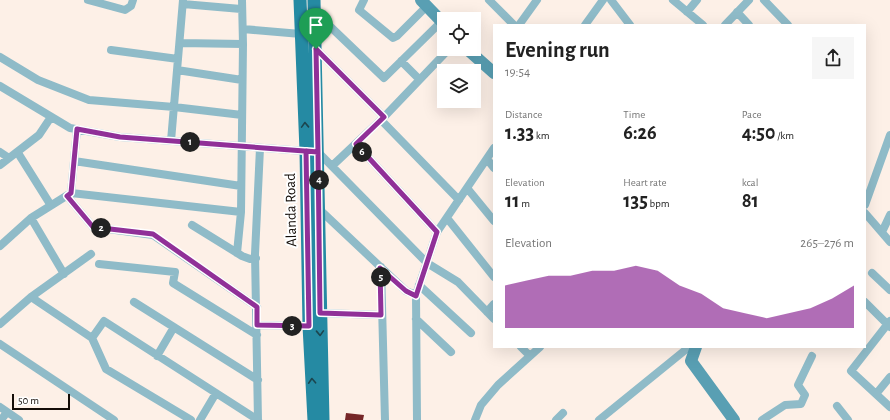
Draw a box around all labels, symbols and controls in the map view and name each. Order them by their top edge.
pin [299,8,333,49]
map controls [437,12,481,108]
button: locate [437,12,481,56]
icon: arrive [305,14,327,36]
button: share [812,37,854,79]
text: Evening run [505,39,610,61]
button: layers [437,64,481,108]
text: 19:54 [505,66,530,79]
text: Distance [505,109,542,120]
text: Time [623,109,645,120]
text: Pace [742,109,761,120]
one-way arrow [301,122,309,128]
text: 1.33 [505,123,534,143]
text: 6:26 [623,123,657,143]
text: 4:50 [742,123,775,143]
text: km [534,130,550,141]
text: /km [775,130,794,141]
pin: 1 [180,132,200,152]
text: 1 [188,136,192,147]
pin: 6 [352,142,372,162]
text: 6 [359,146,365,157]
pin: 4 [309,170,329,190]
street label: Alanda Road [283,173,299,247]
text: 4 [316,174,322,185]
text: Elevation [505,177,545,188]
text: Heart rate [623,177,667,188]
text: kcal [742,177,758,188]
text: 11 [505,191,519,211]
text: 135 [623,191,648,211]
text: 81 [742,191,759,211]
text: m [519,198,530,209]
text: bpm [648,198,670,209]
pin: 2 [91,218,111,238]
text: 2 [98,222,104,233]
text: Elevation [505,237,552,250]
text: 265–276 m [800,237,854,250]
pin: 5 [371,267,391,287]
text: 5 [379,271,383,282]
pin: 3 [282,316,302,336]
text: 3 [290,320,294,331]
one-way arrow [316,330,325,336]
one-way arrow [307,378,316,384]
scale bar [12,392,70,411]
text: 50 m [18,395,39,406]

